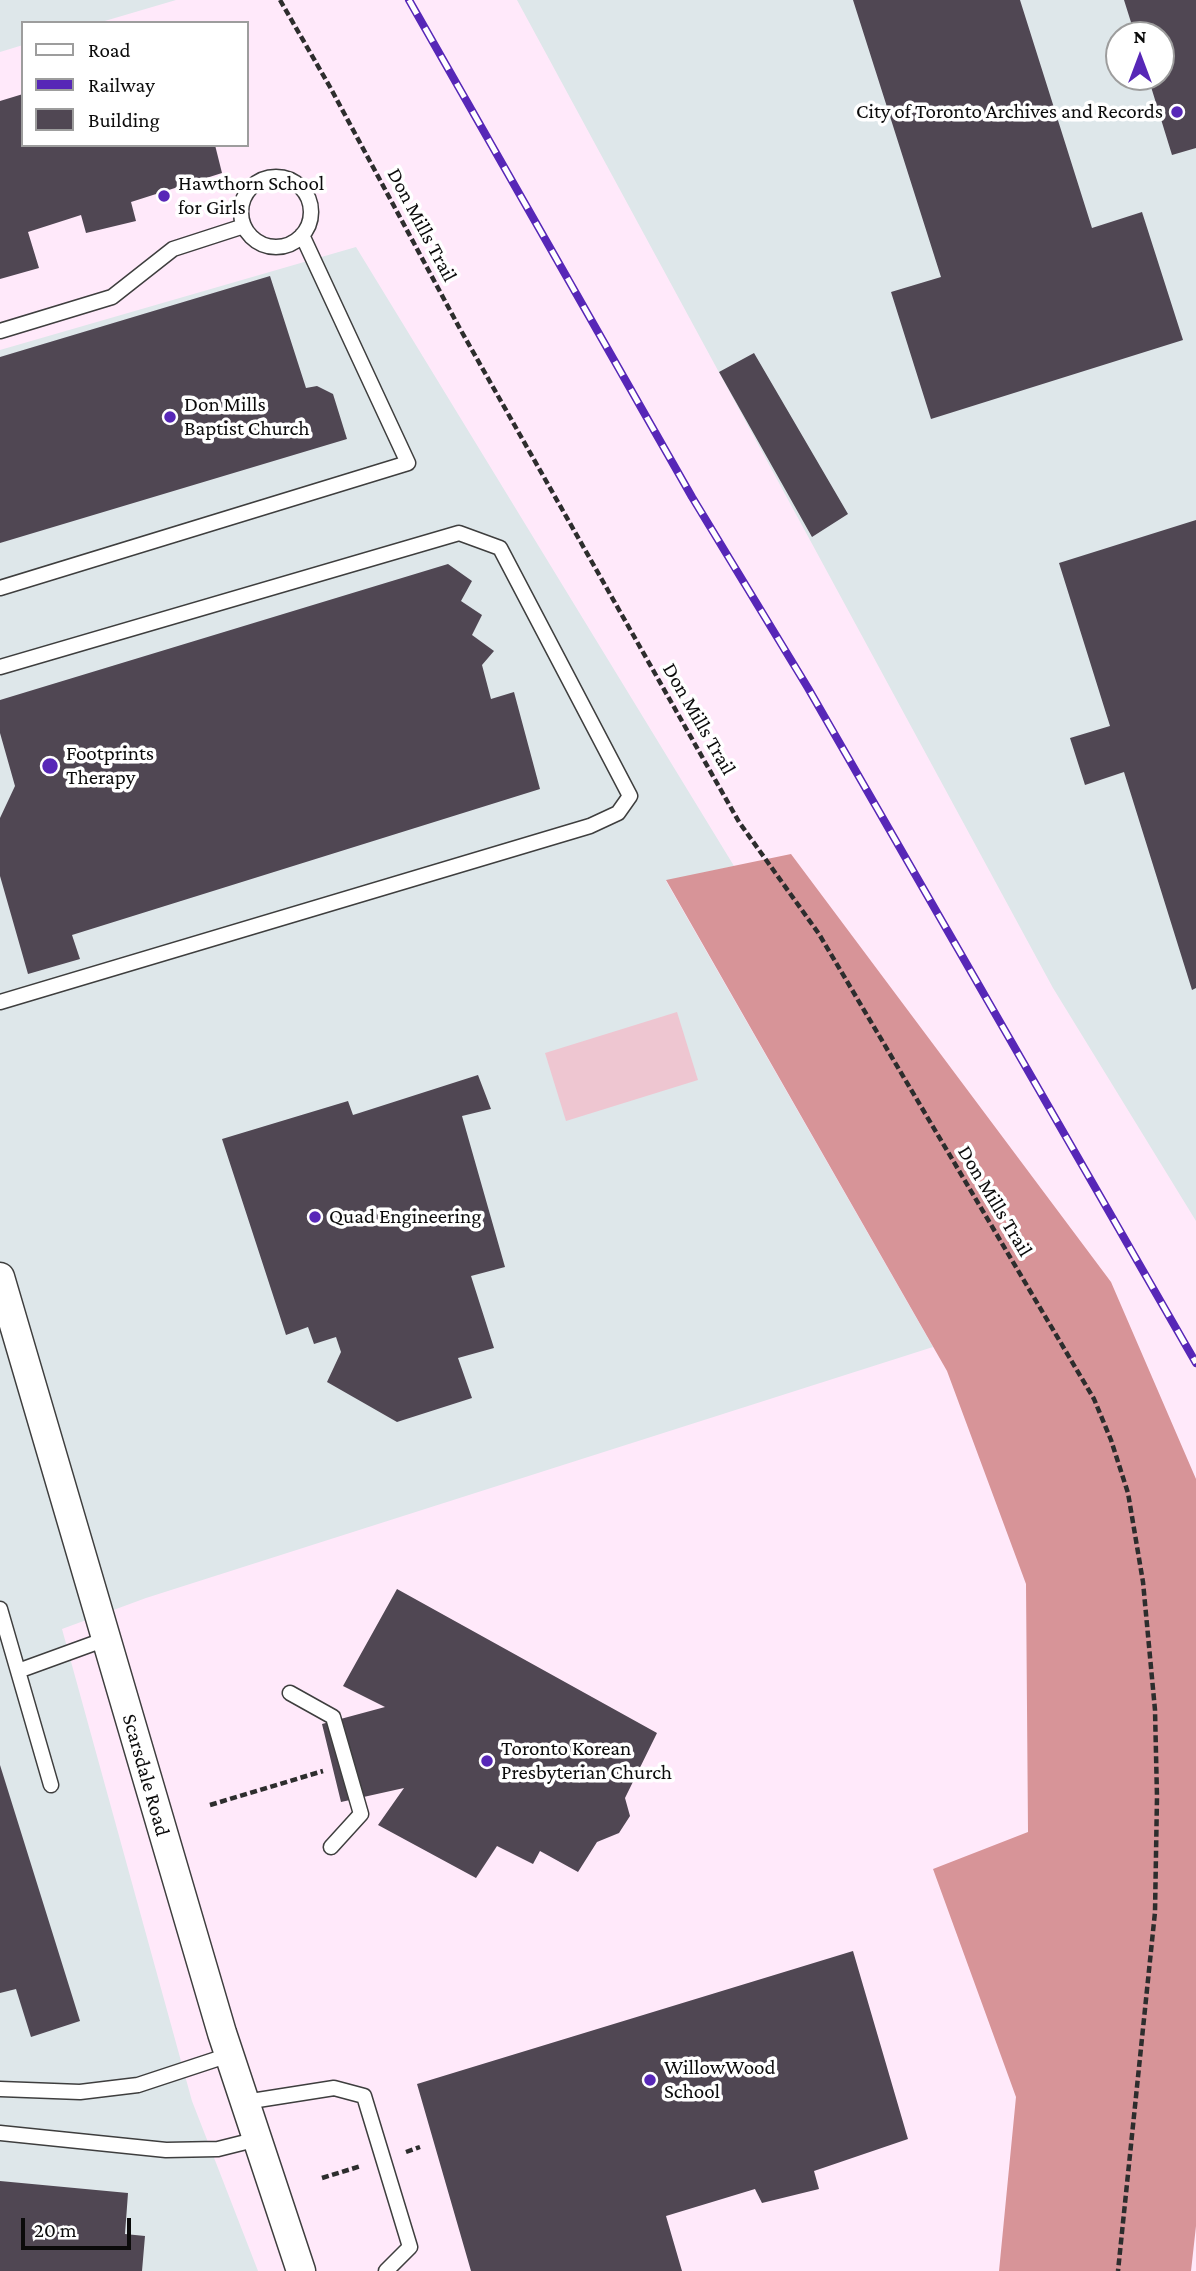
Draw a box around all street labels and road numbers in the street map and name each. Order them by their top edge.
street label: Don Mills Trail [382,164,462,286]
street label: Don Mills Trail [657,659,741,779]
street label: Don Mills Trail [952,1141,1038,1261]
street label: Scarsdale Road [117,1711,175,1839]

